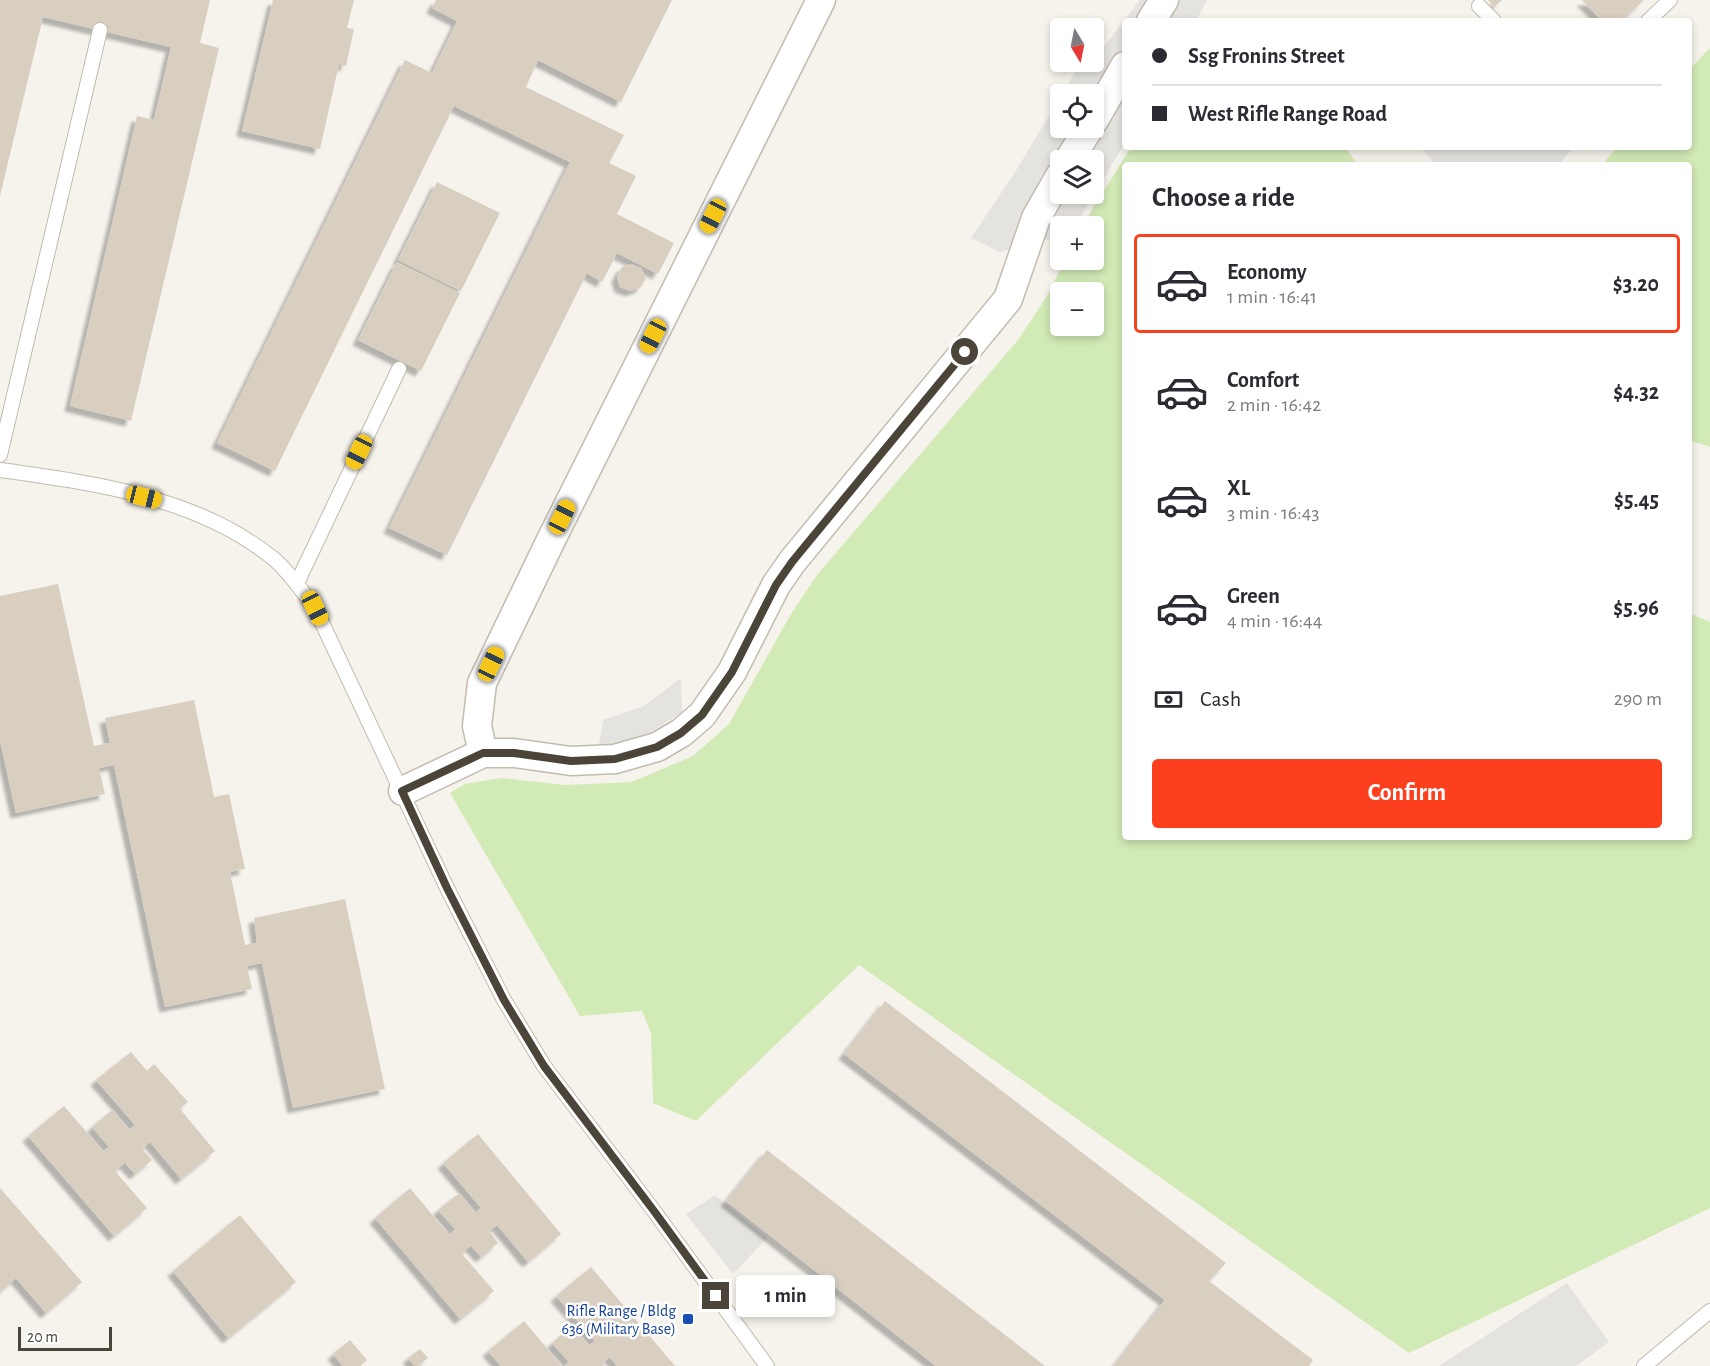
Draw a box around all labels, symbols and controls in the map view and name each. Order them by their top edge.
north arrow [1050,18,1104,72]
map controls [1050,18,1104,336]
text: Ssg Fronins Street [1188,45,1345,67]
button: locate [1050,84,1104,138]
text: West Rifle Range Road [1188,103,1387,125]
button: layers [1050,150,1104,204]
text: Choose a ride [1152,184,1295,211]
car [697,196,729,236]
button: + [1050,216,1104,270]
icon: car [1155,257,1209,311]
text: Economy [1227,261,1307,283]
text: $3.20 [1613,273,1659,295]
button: − [1050,282,1104,336]
text: 1 min · 16:41 [1227,287,1317,307]
car [637,316,669,356]
route start [951,338,978,365]
icon: car [1155,365,1209,419]
text: Comfort [1227,369,1299,391]
text: $4.32 [1613,381,1659,403]
text: 2 min · 16:42 [1227,395,1321,415]
car [343,432,375,472]
icon: car [1155,473,1209,527]
text: XL [1227,477,1250,499]
car [124,484,164,510]
text: $5.45 [1614,489,1659,511]
car [546,497,578,537]
text: 3 min · 16:43 [1227,503,1320,523]
icon: car [1155,581,1209,635]
text: Green [1227,585,1280,607]
car [299,588,331,628]
text: $5.96 [1613,597,1659,619]
text: 4 min · 16:44 [1227,611,1322,631]
car [475,644,507,684]
icon: cash [1152,683,1185,716]
text: Cash [1200,688,1241,710]
text: 290 m [1614,689,1662,709]
button: Confirm [1152,759,1662,828]
callout: 1 min [737,1275,836,1317]
route end [702,1282,729,1309]
text: 1 min [764,1286,807,1306]
place label: Rifle Range / Bldg 636 (Military Base) [561,1303,676,1338]
marker: Rifle Range / Bldg 636 (Military Base) [681,1312,695,1326]
scale bar [18,1324,112,1352]
text: 20 m [27,1329,58,1345]

